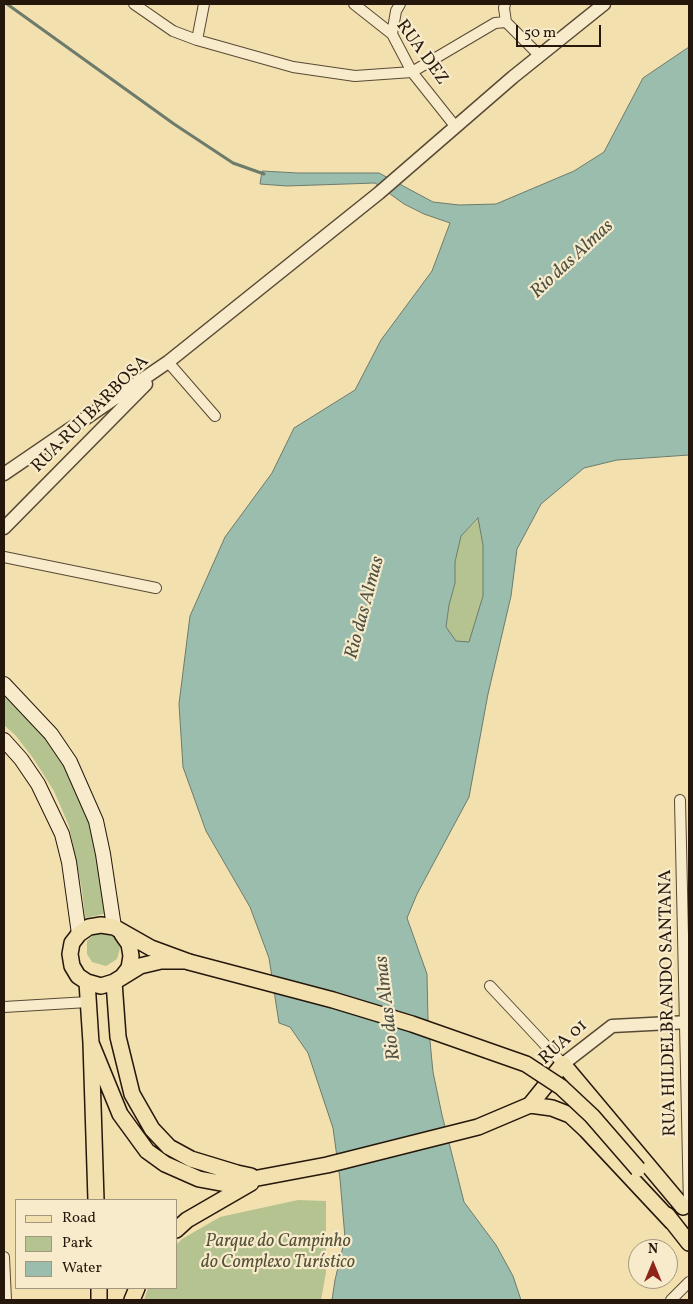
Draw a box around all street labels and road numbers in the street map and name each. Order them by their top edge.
street label: RUA DEZ [390,16,452,90]
street label: RUA RUI BARBOSA [28,352,154,478]
street label: RUA HILDELBRANDO SANTANA [656,869,682,1137]
street label: RUA 01 [535,1016,593,1070]

